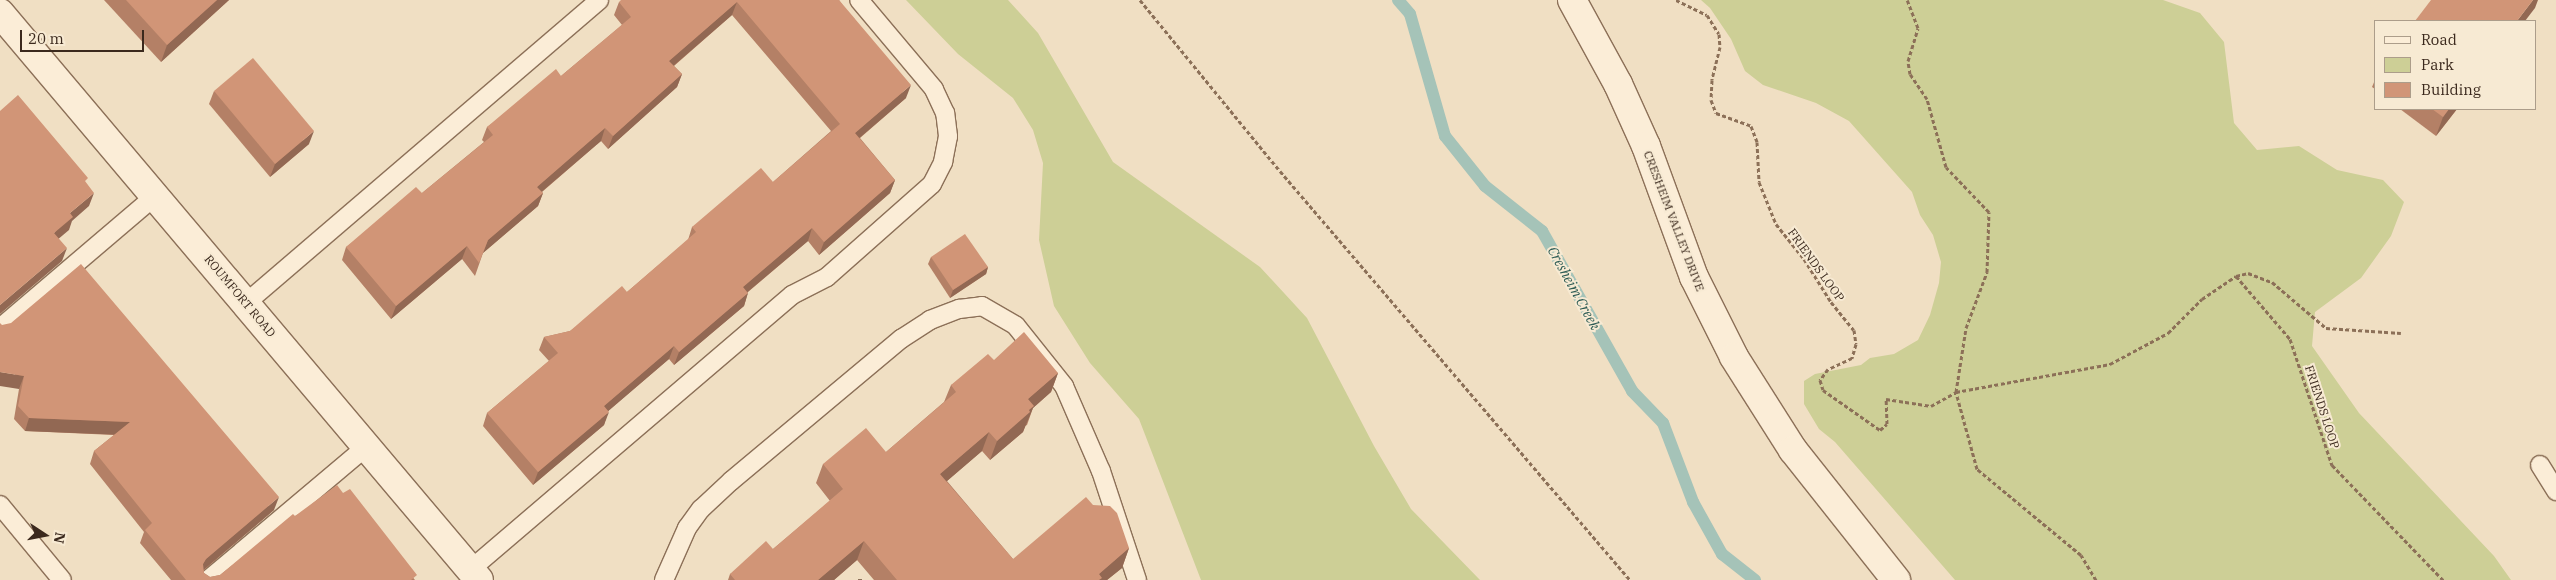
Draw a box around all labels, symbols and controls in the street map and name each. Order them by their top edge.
scale bar [22,20,146,52]
legend [2374,20,2536,110]
text: 20 m [28,29,64,48]
text: Road [2421,30,2457,49]
text: Park [2421,55,2454,74]
text: Building [2421,80,2481,99]
street label: CRESHEIM VALLEY DRIVE [1641,149,1707,293]
street label: FRIENDS LOOP [1785,226,1847,304]
water label: Cresheim Creek [1544,243,1604,333]
street label: ROUMFORT ROAD [201,252,279,340]
street label: FRIENDS LOOP [2302,363,2342,451]
north arrow [20,510,70,560]
text: N [50,531,70,545]

